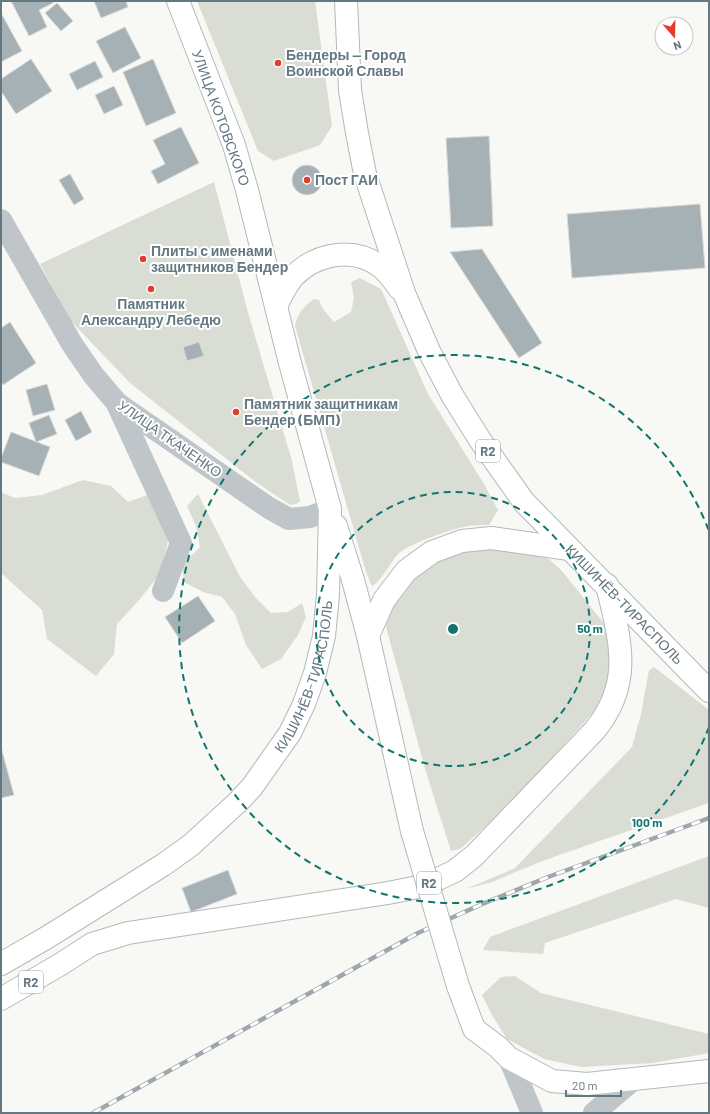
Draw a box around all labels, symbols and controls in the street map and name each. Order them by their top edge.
north arrow [654,16,694,56]
text: N [672,39,683,53]
place label: Бендеры — Город Воинской Славы [286,46,406,79]
street label: УЛИЦА КОТОВСКОГО [189,48,254,188]
marker: Бендеры — Город Воинской Славы [273,58,283,68]
place label: Пост ГАИ [315,171,378,188]
marker: Пост ГАИ [302,175,312,185]
place label: Плиты с именами защитников Бендер [151,242,288,275]
marker: Плиты с именами защитников Бендер [138,254,148,264]
marker: Памятник Александру Лебедю [146,284,156,294]
place label: Памятник Александру Лебедю [81,295,221,328]
place label: Памятник защитникам Бендер (БМП) [244,395,398,428]
street label: УЛИЦА ТКАЧЕНКО [115,396,226,481]
marker: Памятник защитникам Бендер (БМП) [231,407,241,417]
road number: R2 [476,440,500,462]
street label: КИШИНЁВ-ТИРАСПОЛЬ [562,541,687,668]
street label: КИШИНЁВ-ТИРАСПОЛЬ [270,600,335,756]
text: 50 m [577,621,603,635]
centre of rings [446,622,460,636]
text: 100 m [632,815,662,829]
road number: R2 [417,872,441,894]
road number: R2 [19,971,43,993]
scale bar [566,1072,621,1098]
text: 20 m [572,1078,598,1092]

